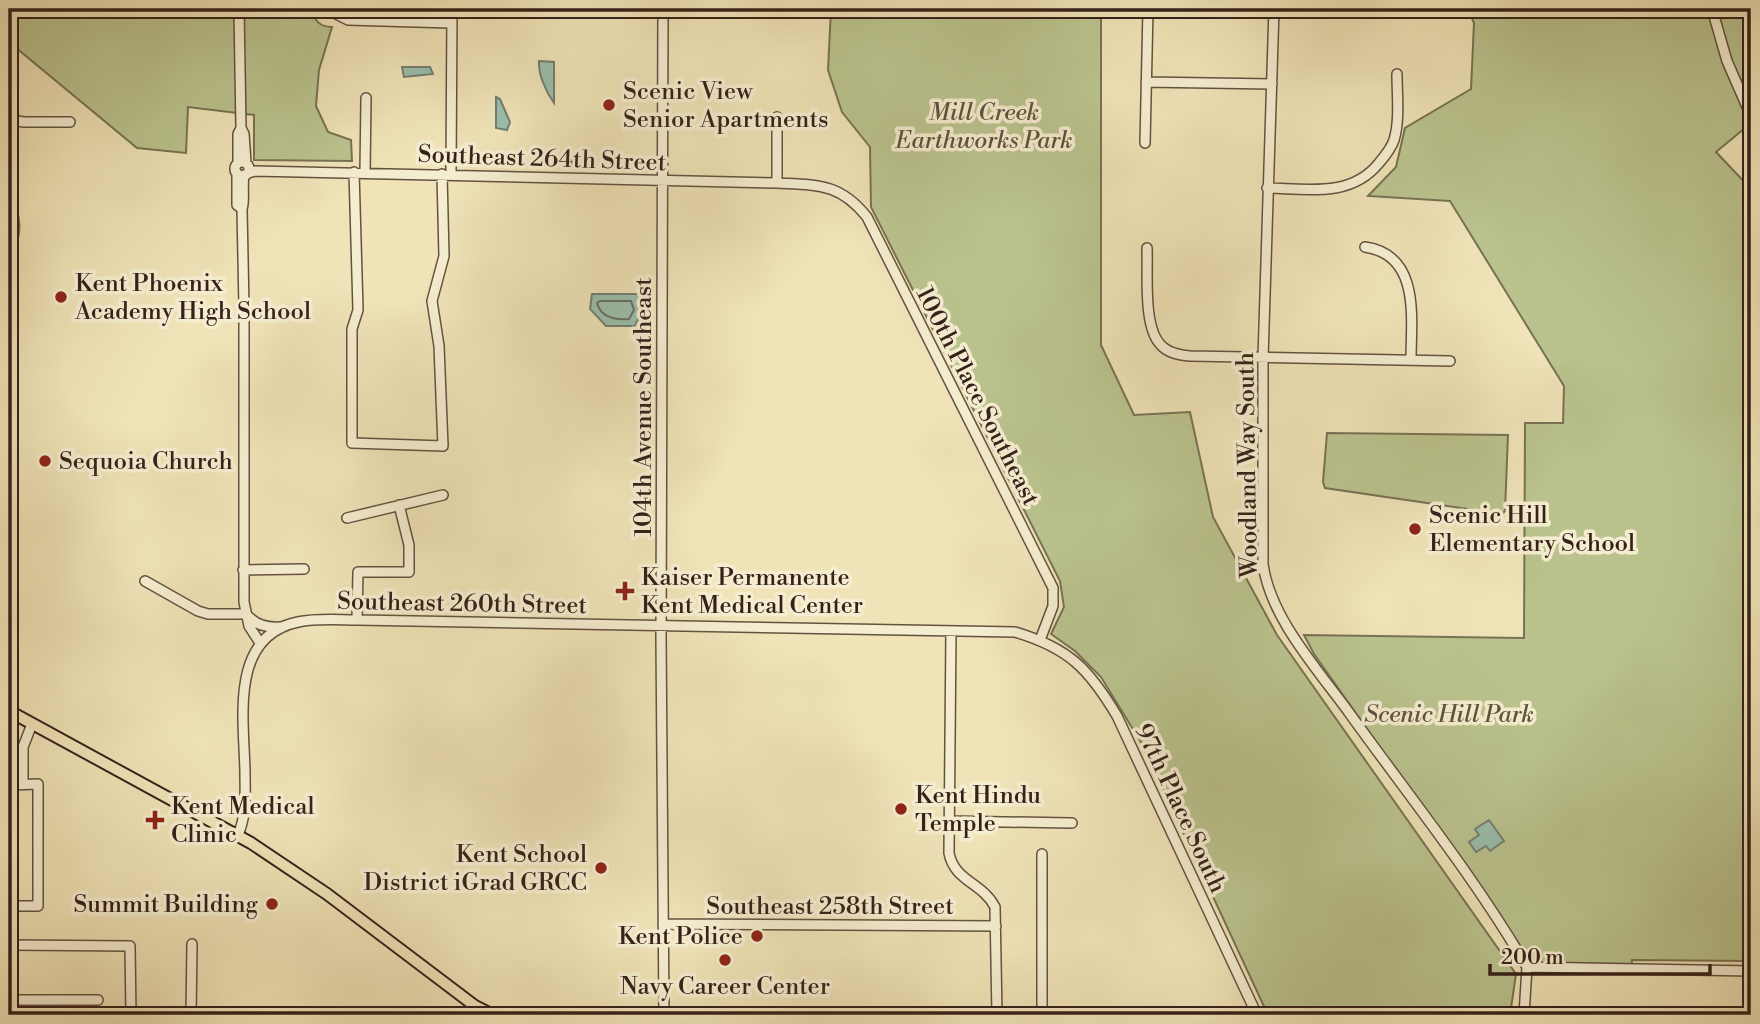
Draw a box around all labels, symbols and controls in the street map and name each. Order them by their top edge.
place label: Scenic View Senior Apartments [623,77,828,135]
marker: Scenic View Senior Apartments [601,97,617,113]
park label: Mill Creek Earthworks Park [894,98,1073,156]
street label: Southeast 264th Street [417,140,667,178]
place label: Kent Phoenix Academy High School [74,269,311,327]
street label: 104th Avenue Southeast [629,277,659,537]
street label: 100th Place Southeast [909,282,1046,511]
marker: Kent Phoenix Academy High School [53,289,69,305]
street label: Woodland Way South [1231,352,1265,579]
place label: Sequoia Church [59,447,233,477]
marker: Sequoia Church [37,453,53,469]
place label: Scenic Hill Elementary School [1429,501,1635,559]
marker: Scenic Hill Elementary School [1407,521,1423,537]
place label: Kaiser Permanente Kent Medical Center [641,563,863,621]
marker: Kaiser Permanente Kent Medical Center [615,581,635,601]
street label: Southeast 260th Street [337,587,588,621]
park label: Scenic Hill Park [1364,700,1534,730]
street label: 97th Place South [1128,719,1232,898]
place label: Kent Hindu Temple [915,781,1041,839]
place label: Kent Medical Clinic [171,792,315,850]
marker: Kent Hindu Temple [893,801,909,817]
marker: Kent Medical Clinic [145,810,165,830]
place label: Kent School District iGrad GRCC [363,840,587,898]
marker: Kent School District iGrad GRCC [593,860,609,876]
place label: Summit Building [74,890,259,920]
street label: Southeast 258th Street [706,892,954,922]
marker: Summit Building [264,896,280,912]
place label: Kent Police [618,922,743,952]
marker: Kent Police [749,928,765,944]
scale bar [1490,933,1711,977]
text: 200 m [1501,945,1564,971]
marker: Navy Career Center [717,952,733,968]
place label: Navy Career Center [620,972,830,1002]

